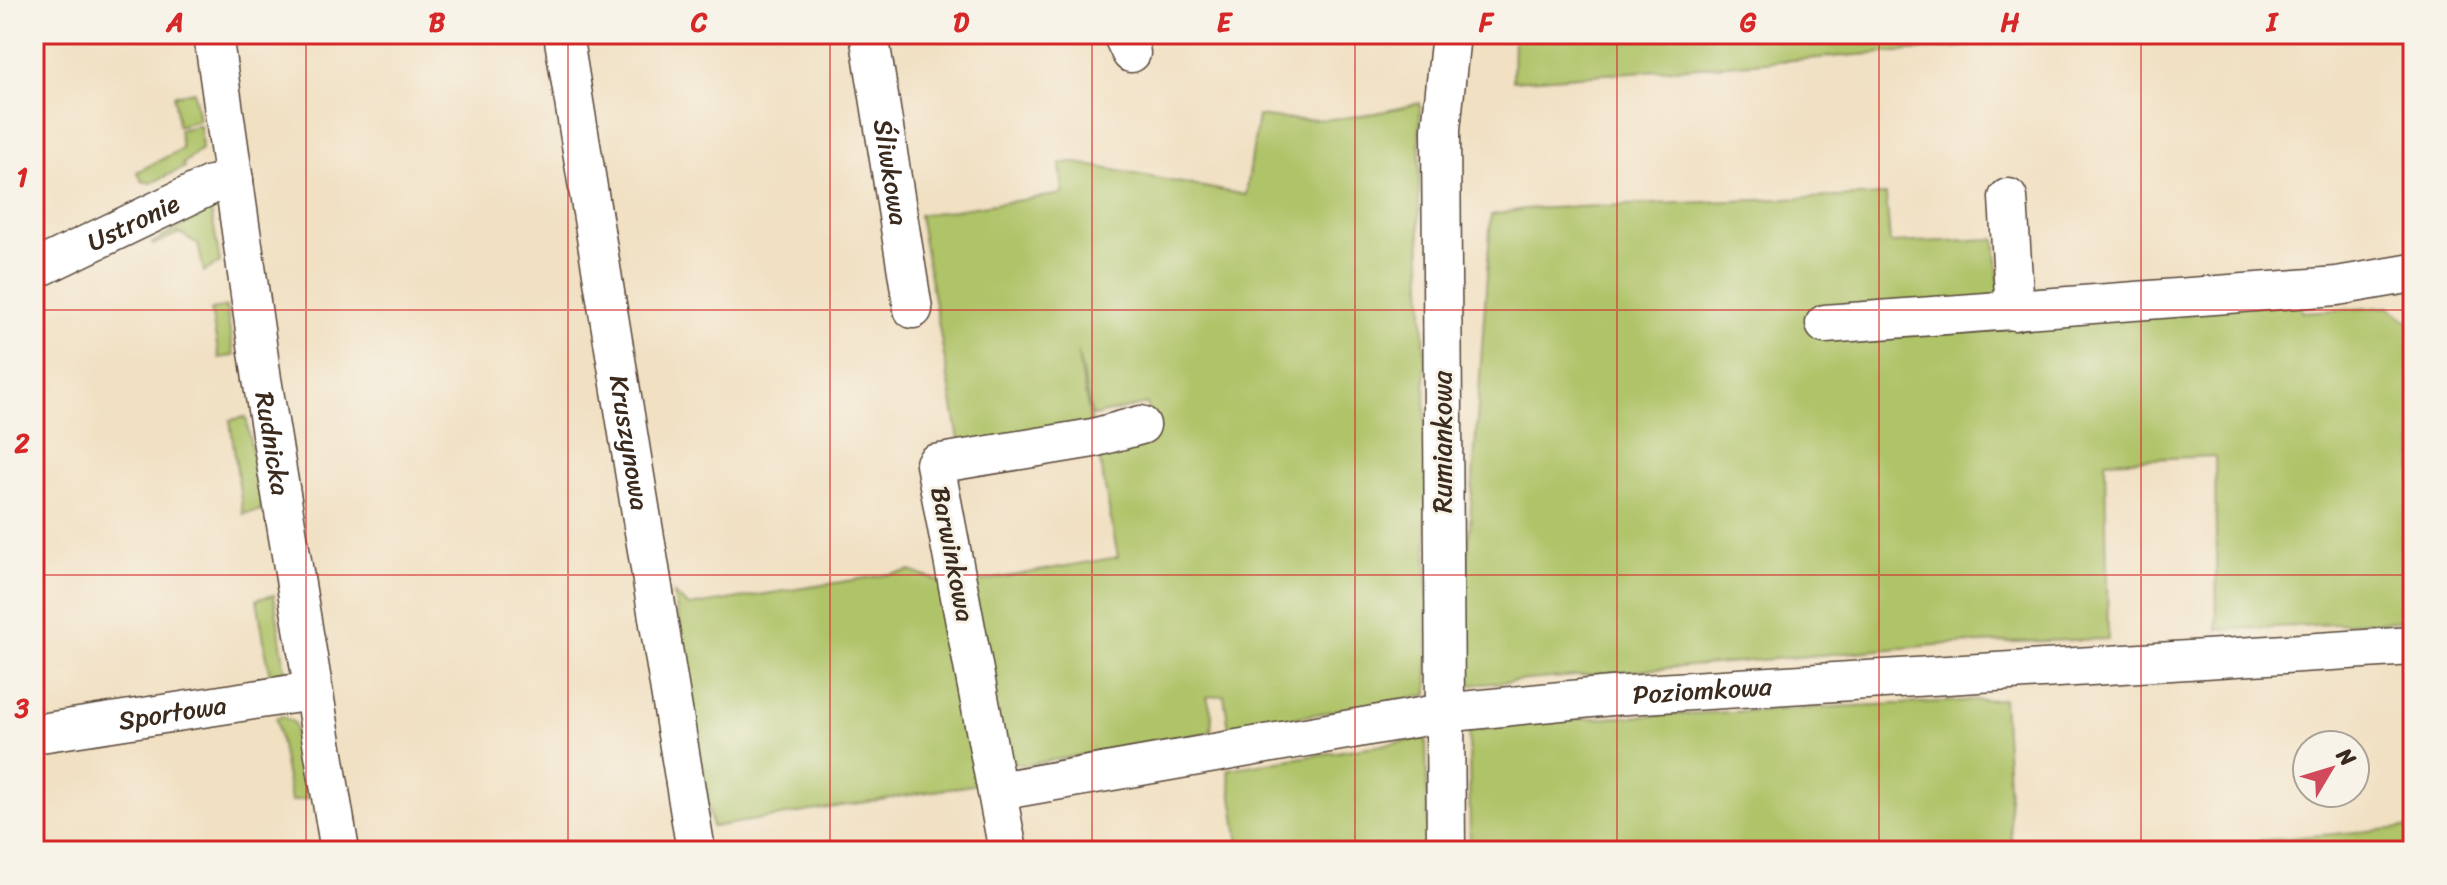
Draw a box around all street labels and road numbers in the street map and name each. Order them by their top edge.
street label: Śliwkowa [860,116,922,229]
street label: Ustronie [79,180,188,264]
street label: Rumiankowa [1419,370,1465,513]
street label: Kruszynowa [596,372,663,514]
street label: Rudnicka [241,388,304,499]
street label: Barwinkowa [917,482,989,626]
street label: Poziomkowa [1631,663,1774,718]
street label: Sportowa [115,682,230,744]

